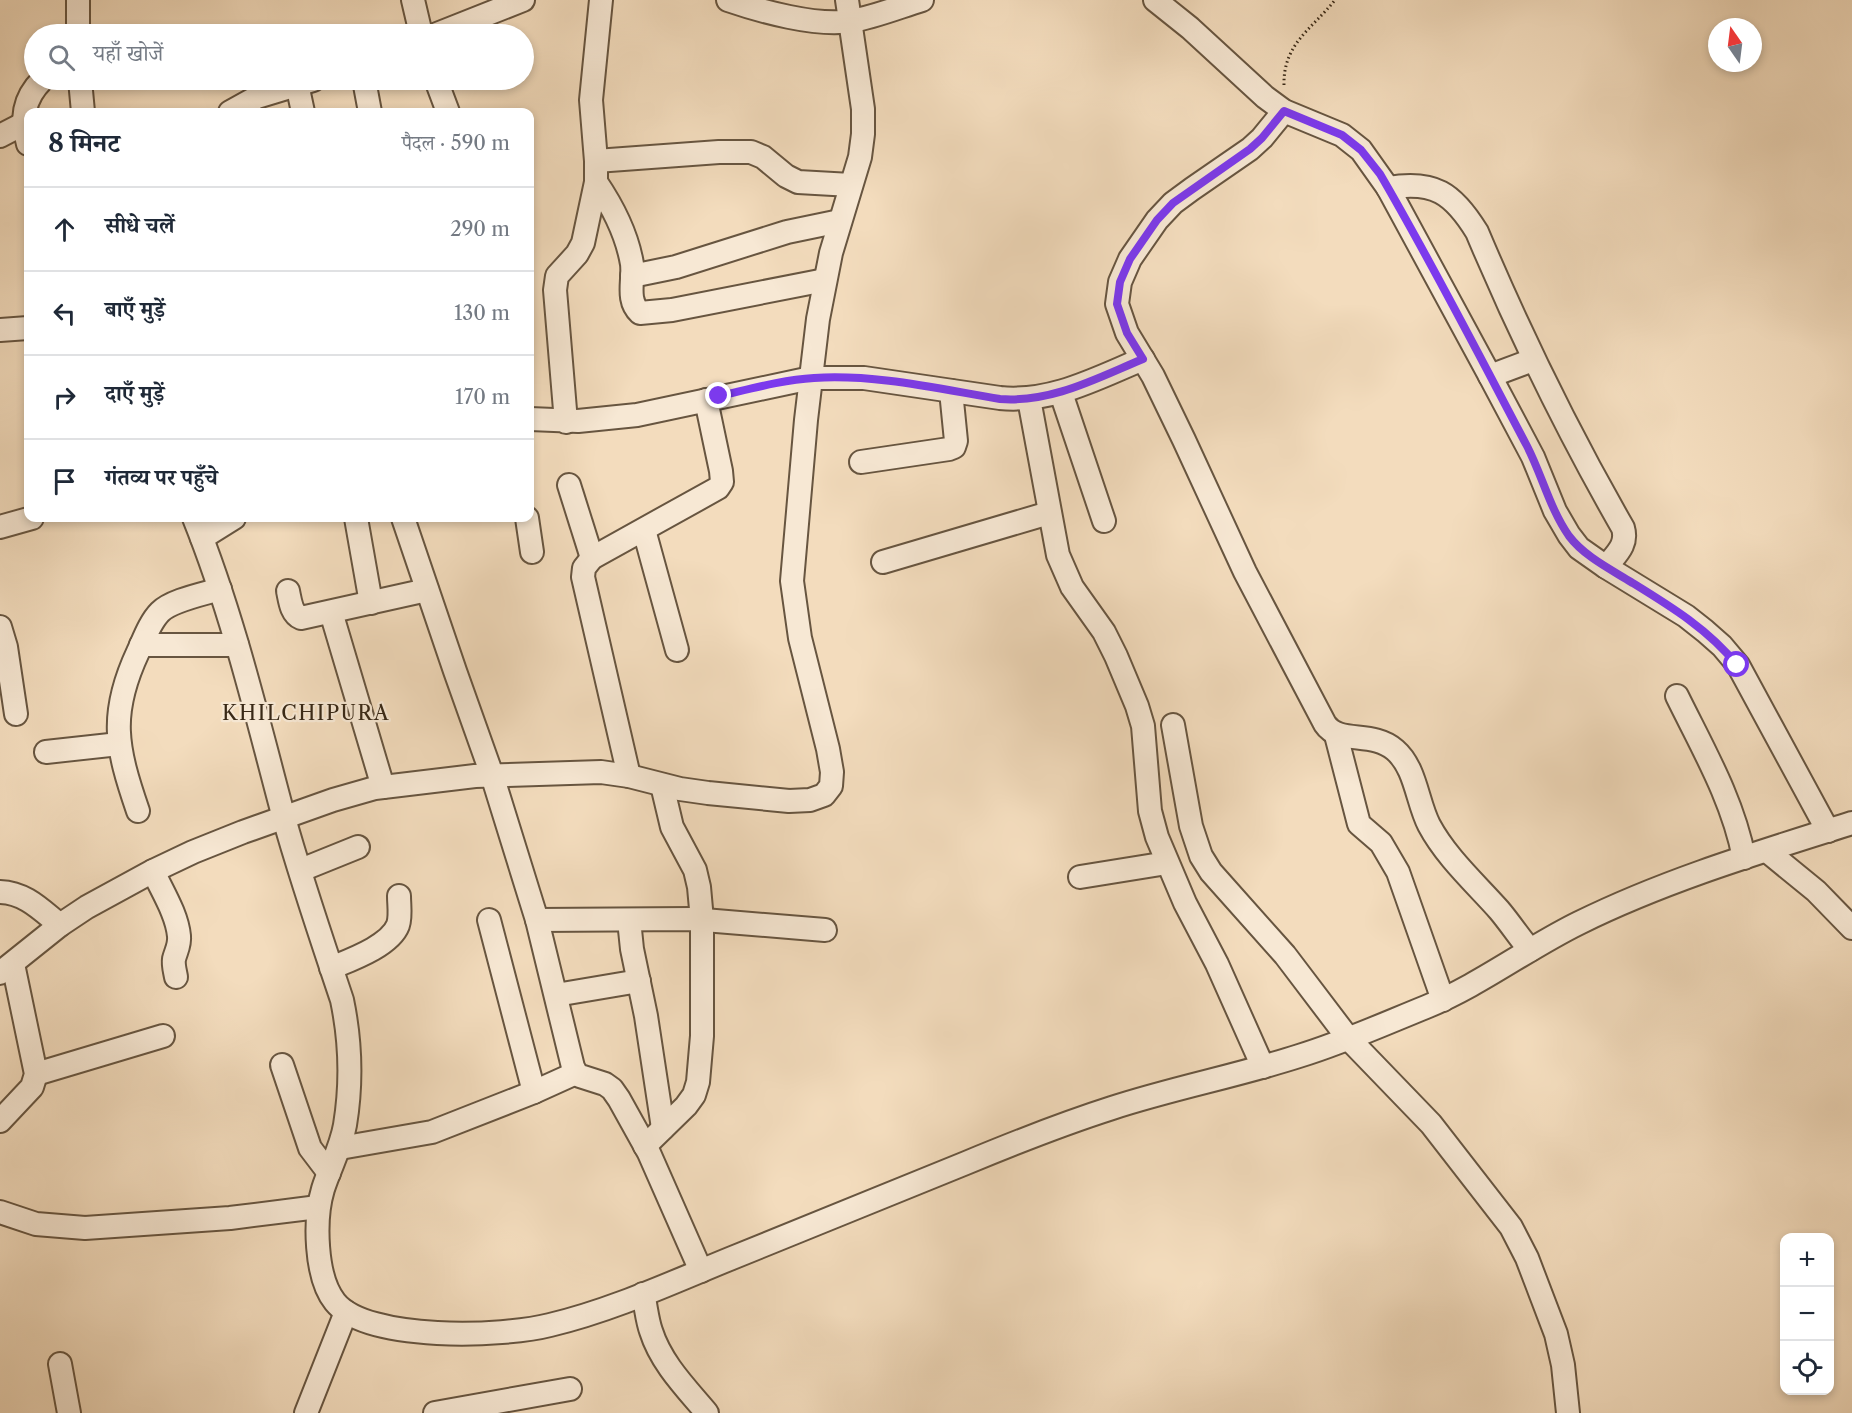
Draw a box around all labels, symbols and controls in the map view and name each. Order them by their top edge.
north arrow [1708,18,1762,72]
search box [24,24,534,90]
text: यहाँ खोजें [93,40,163,67]
icon: search [45,41,78,74]
text: 8 मिनट [48,127,120,159]
text: पैदल · 590 m [402,131,510,155]
text: सीधे चलें [105,212,174,239]
icon: ahead [48,213,81,246]
text: 290 m [450,217,510,241]
text: बाएँ मुड़ें [105,296,165,323]
icon: left [48,297,81,330]
text: 130 m [454,301,510,325]
text: दाएँ मुड़ें [105,380,164,407]
icon: right [48,381,81,414]
route end [705,382,731,408]
text: 170 m [455,385,510,409]
text: गंतव्य पर पहुँचे [105,464,218,491]
icon: arrive [48,465,81,498]
route start [1723,651,1749,677]
district label: KHILCHIPURA [222,701,390,725]
map controls [1780,1233,1834,1395]
button: + [1780,1233,1834,1287]
button: − [1780,1287,1834,1341]
button: locate [1780,1341,1834,1395]

